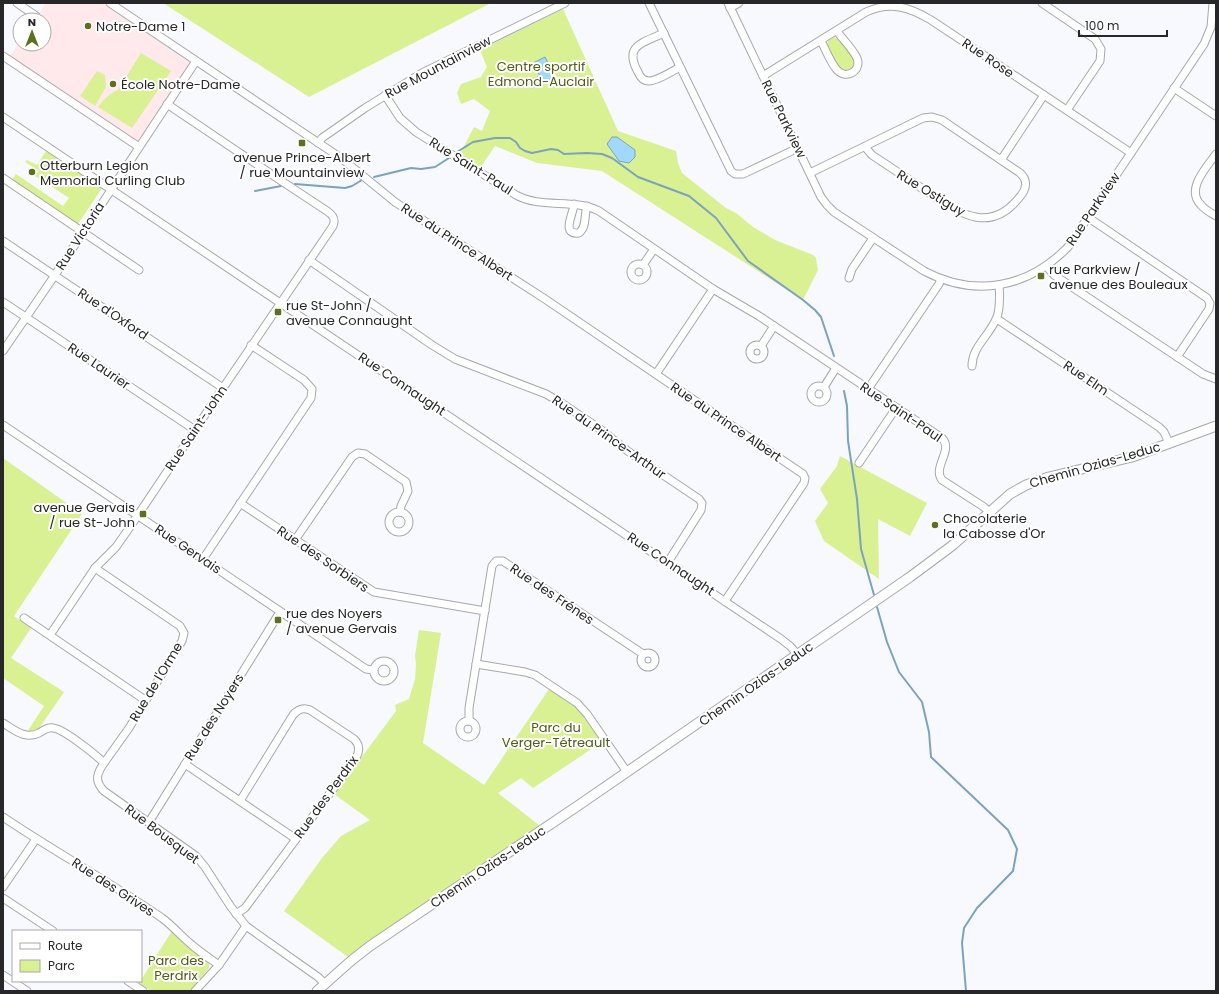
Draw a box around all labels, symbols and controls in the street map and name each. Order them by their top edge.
north arrow [12,12,52,52]
scale bar [1079,12,1167,38]
text: N [28,14,36,30]
place label: Notre-Dame 1 [96,17,185,36]
text: 100 m [1085,17,1119,34]
marker: Notre-Dame 1 [83,21,93,31]
street label: Rue Mountainview [381,31,495,103]
street label: Rue Rose [958,34,1018,82]
park label: Centre sportif Edmond-Auclair [488,57,594,91]
place label: École Notre-Dame [121,75,240,94]
street label: Rue Parkview [757,77,811,162]
marker: École Notre-Dame [108,79,118,89]
street label: Rue Saint-Paul [426,133,516,199]
marker: avenue Prince-Albert / rue Mountainview [297,138,307,148]
place label: avenue Prince-Albert / rue Mountainview [233,148,371,182]
place label: Otterburn Legion Memorial Curling Club [40,156,185,190]
street label: Rue Ostiguy [893,165,970,221]
marker: Otterburn Legion Memorial Curling Club [27,167,37,177]
street label: Rue Parkview [1061,168,1125,249]
street label: Rue Victoria [51,198,109,274]
street label: Rue du Prince Albert [397,199,517,286]
place label: rue Parkview / avenue des Bouleaux [1049,260,1188,294]
marker: rue Parkview / avenue des Bouleaux [1036,271,1046,281]
street label: Rue d'Oxford [74,283,152,345]
place label: rue St-John / avenue Connaught [286,296,413,330]
marker: rue St-John / avenue Connaught [273,307,283,317]
street label: Rue Laurier [64,338,134,394]
street label: Rue Connaught [355,348,450,420]
street label: Rue Elm [1060,356,1112,400]
street label: Rue Saint-Paul [856,377,946,447]
street label: Rue du Prince Albert [667,378,785,466]
street label: Rue Saint-John [160,381,232,475]
street label: Rue du Prince-Arthur [548,390,670,484]
street label: Chemin Ozias-Leduc [1027,437,1163,493]
place label: avenue Gervais / rue St-John [34,498,135,532]
marker: avenue Gervais / rue St-John [138,509,148,519]
place label: Chocolaterie la Cabosse d'Or [943,509,1046,543]
street label: Rue Gervais [151,520,225,578]
marker: Chocolaterie la Cabosse d'Or [930,520,940,530]
street label: Rue des Sorbiers [273,521,373,597]
street label: Rue Connaught [624,528,719,600]
street label: Rue des Frénes [506,559,598,629]
place label: rue des Noyers / avenue Gervais [286,604,397,638]
marker: rue des Noyers / avenue Gervais [273,615,283,625]
street label: Chemin Ozias-Leduc [695,637,817,731]
street label: Rue de l'Orme [125,639,187,725]
street label: Rue des Noyers [180,670,248,764]
park label: Parc du Verger-Tétreault [502,718,610,752]
street label: Rue des Perdrix [289,751,363,842]
street label: Rue Bousquet [121,800,203,869]
street label: Chemin Ozias-Leduc [427,821,550,913]
street label: Rue des Grives [68,853,158,921]
legend [12,930,142,982]
text: Route [48,937,82,954]
park label: Parc des Perdrix [148,951,204,985]
text: Parc [48,957,75,974]

